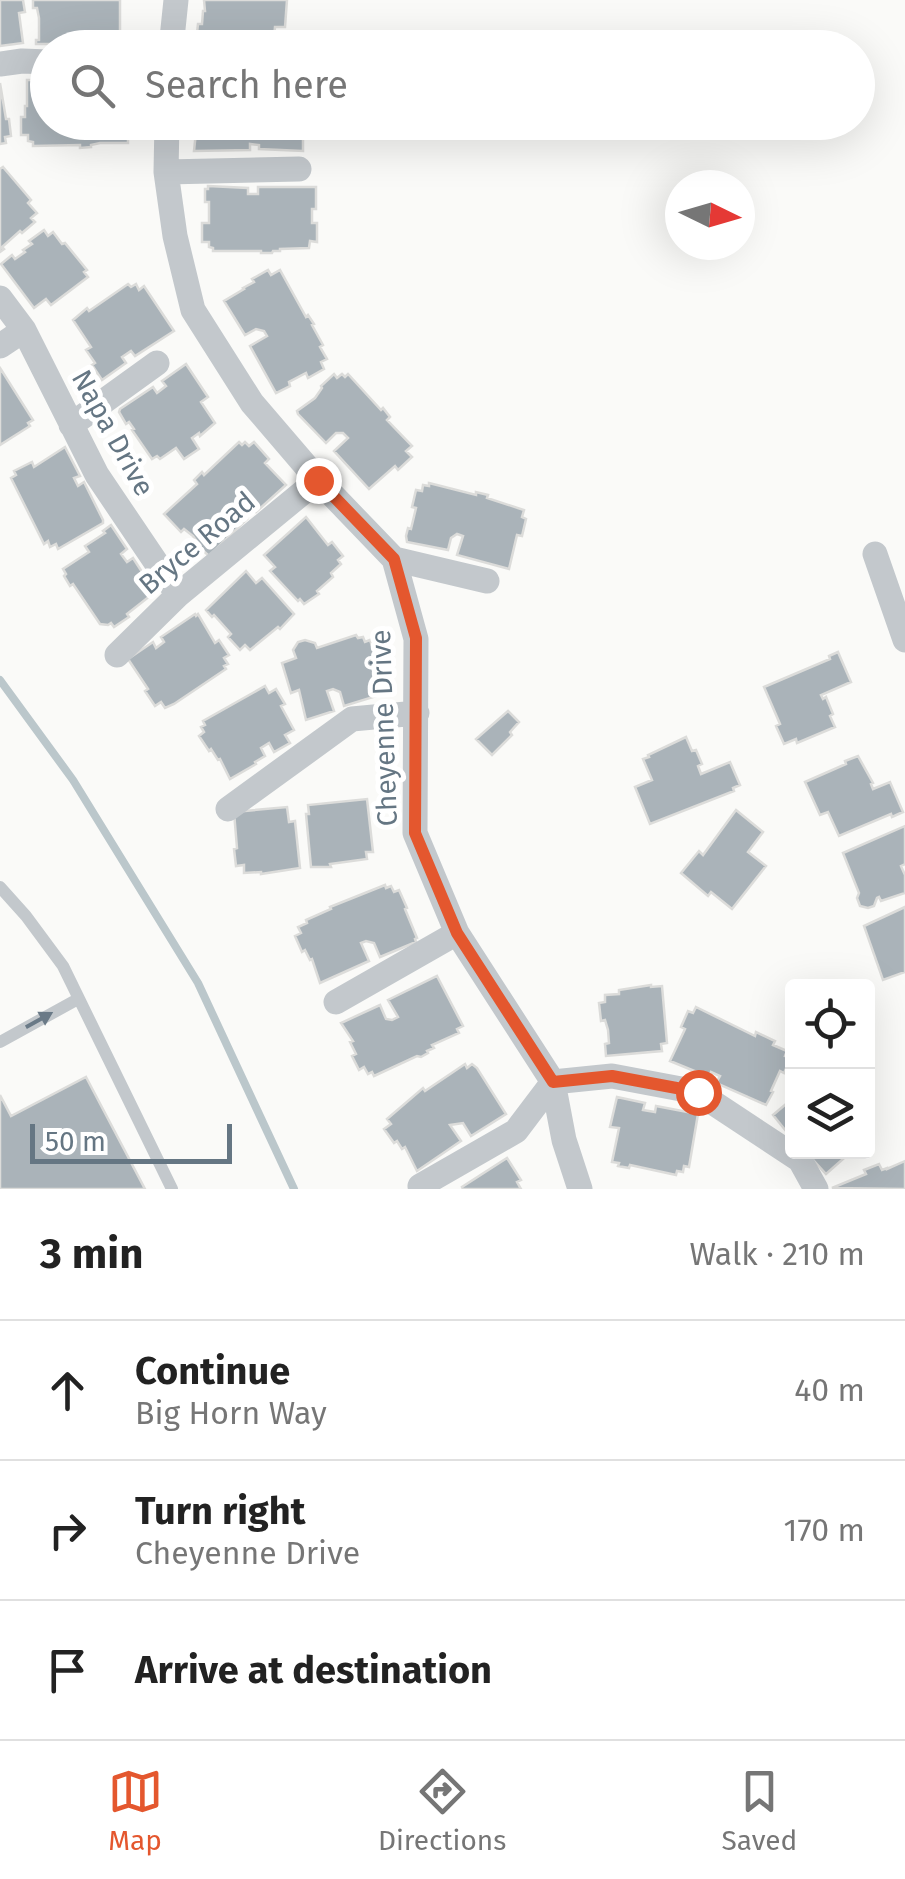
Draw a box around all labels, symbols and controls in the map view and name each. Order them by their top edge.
search box [30,30,875,140]
icon: search [65,58,120,113]
text: Search here [145,62,348,108]
north arrow [665,170,755,260]
street label: Napa Drive [65,364,161,502]
route end [296,458,342,504]
street label: Bryce Road [132,485,262,601]
street label: Cheyenne Drive [364,629,404,827]
map controls [785,979,875,1159]
button: locate [785,979,875,1069]
one-way arrow [25,1012,54,1029]
button: layers [785,1069,875,1159]
route start [676,1070,722,1116]
scale bar [30,1119,232,1164]
text: 50 m [45,1125,106,1158]
text: 3 min [40,1229,143,1279]
text: Walk · 210 m [689,1235,865,1273]
text: Continue [135,1348,290,1394]
icon: ahead [40,1363,95,1418]
text: 40 m [794,1371,865,1409]
text: Big Horn Way [135,1394,327,1432]
text: Turn right [135,1488,305,1534]
icon: right [40,1503,95,1558]
text: 170 m [784,1511,865,1549]
text: Cheyenne Drive [135,1534,360,1572]
icon: arrive [40,1643,95,1698]
text: Arrive at destination [135,1647,492,1693]
tab: Map [108,1764,163,1857]
tab: Directions [378,1764,506,1857]
tab: Saved [722,1764,797,1857]

